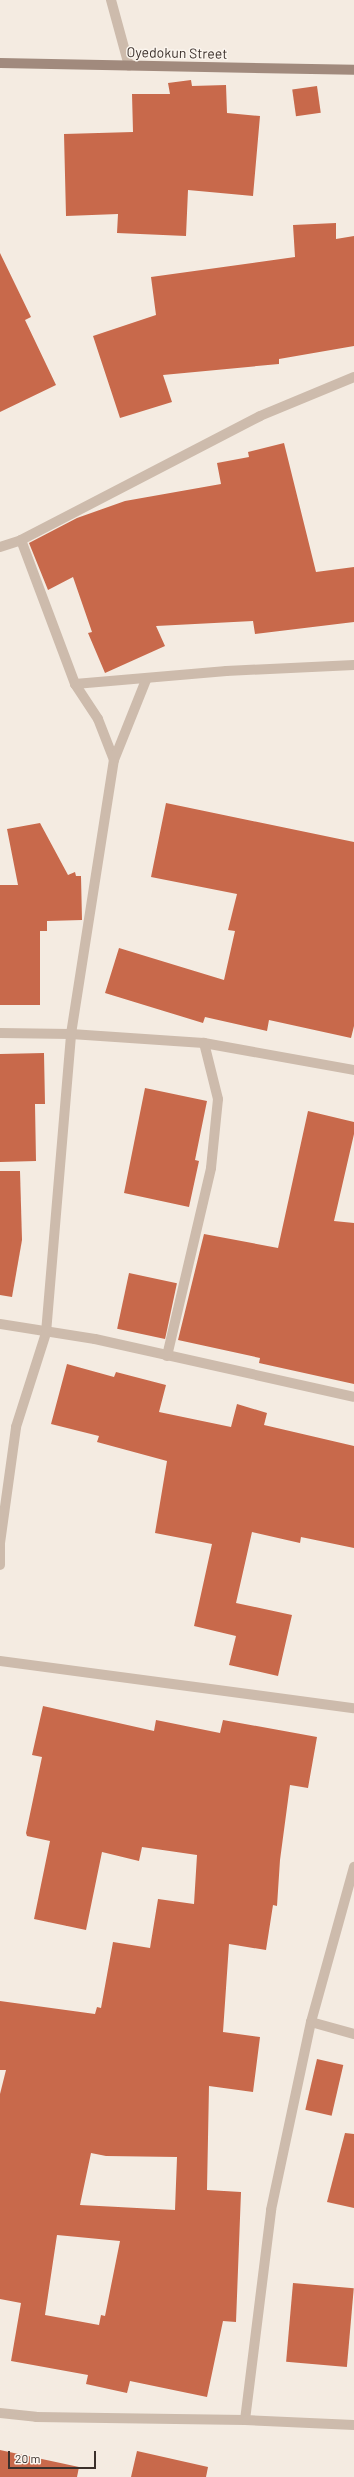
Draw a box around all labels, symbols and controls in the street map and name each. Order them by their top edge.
street label: Oyedokun Street [126,44,228,62]
scale bar [10,2443,98,2469]
text: 20 m [15,2451,41,2465]

